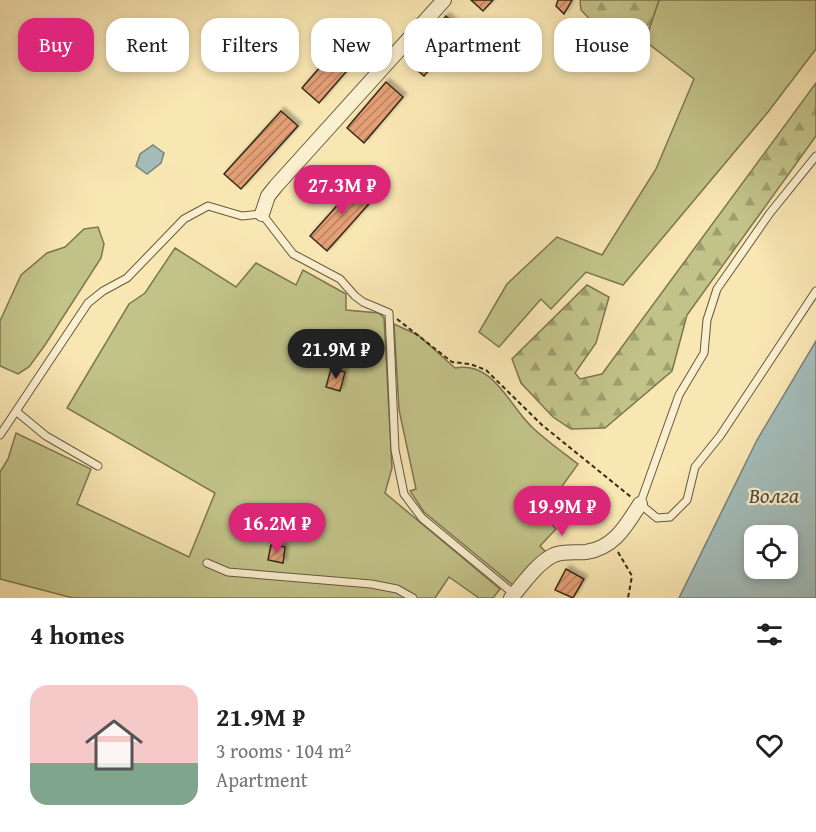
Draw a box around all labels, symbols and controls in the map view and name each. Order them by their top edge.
chip: Buy [18,18,94,72]
chip: Rent [106,18,189,72]
chip: Filters [201,18,299,72]
chip: New [311,18,392,72]
chip: Apartment [404,18,542,72]
chip: House [554,18,650,72]
pin: 27.3M ₽ [287,165,397,216]
text: 27.3M ₽ [308,170,376,199]
pin: 21.9M ₽ [281,329,391,380]
text: 21.9M ₽ [302,334,370,363]
water label: Волга [748,479,799,511]
pin: 19.9M ₽ [507,486,617,537]
text: 19.9M ₽ [528,491,596,520]
pin: 16.2M ₽ [222,503,332,554]
text: 16.2M ₽ [243,508,311,537]
map controls [744,525,798,579]
button: locate [744,525,798,579]
text: 4 homes [30,615,125,654]
icon: filters [753,618,786,651]
text: 21.9M ₽ [216,697,305,736]
icon: home [78,709,150,781]
icon: heart [753,729,786,762]
text: 3 rooms · 104 m² [216,736,351,765]
text: Apartment [216,765,308,794]

